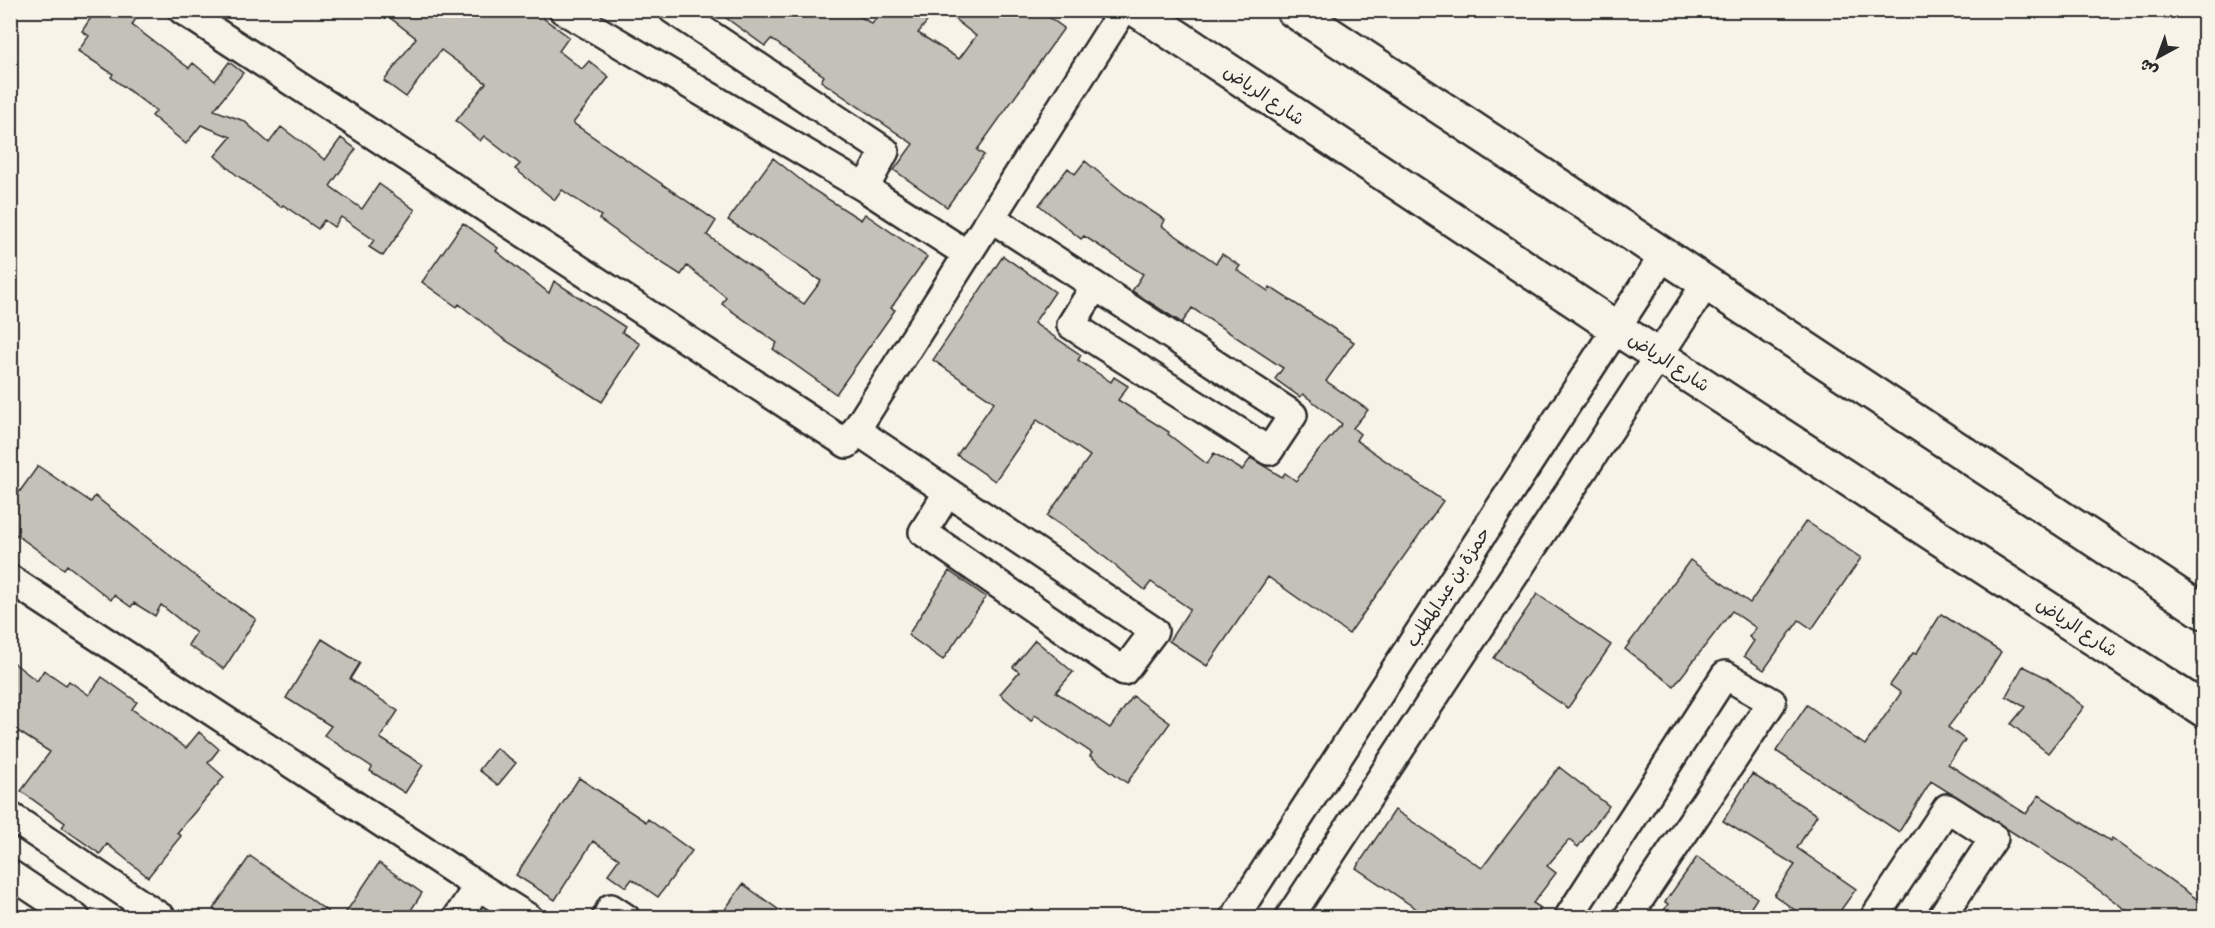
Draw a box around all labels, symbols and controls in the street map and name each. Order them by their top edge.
north arrow [2128,27,2188,87]
text: ش [2136,55,2161,81]
street label: شارع الرياض [1219,60,1309,131]
street label: شارع الرياض [1624,328,1714,397]
street label: حمزة بن عبدالمطلب [1401,523,1495,651]
street label: شارع الرياض [2032,593,2122,662]

